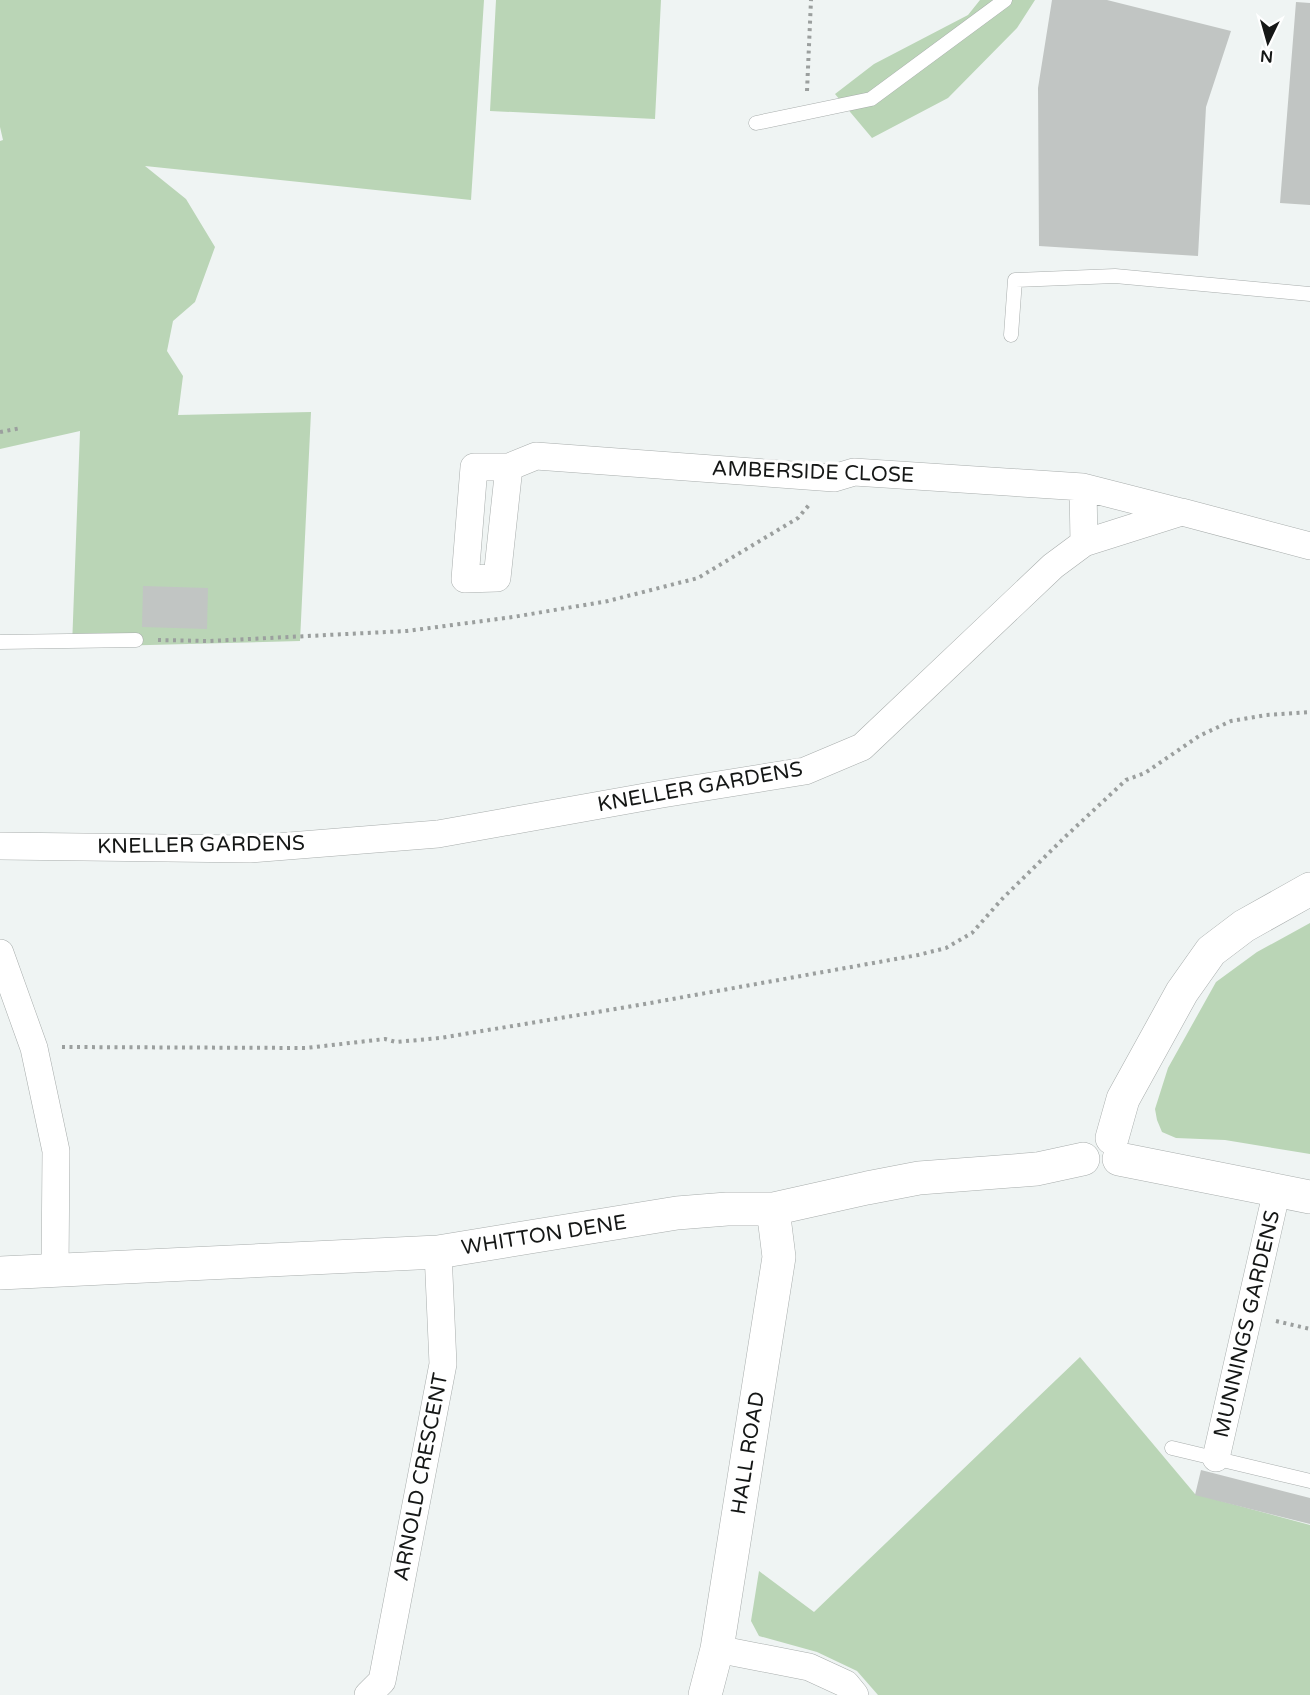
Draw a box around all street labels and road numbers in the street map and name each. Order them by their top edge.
street label: AMBERSIDE CLOSE [711,456,915,488]
street label: KNELLER GARDENS [595,757,805,817]
street label: KNELLER GARDENS [97,831,305,859]
street label: MUNNINGS GARDENS [1209,1208,1285,1440]
street label: WHITTON DENE [460,1210,628,1260]
street label: ARNOLD CRESCENT [389,1371,453,1583]
street label: HALL ROAD [726,1390,770,1516]

